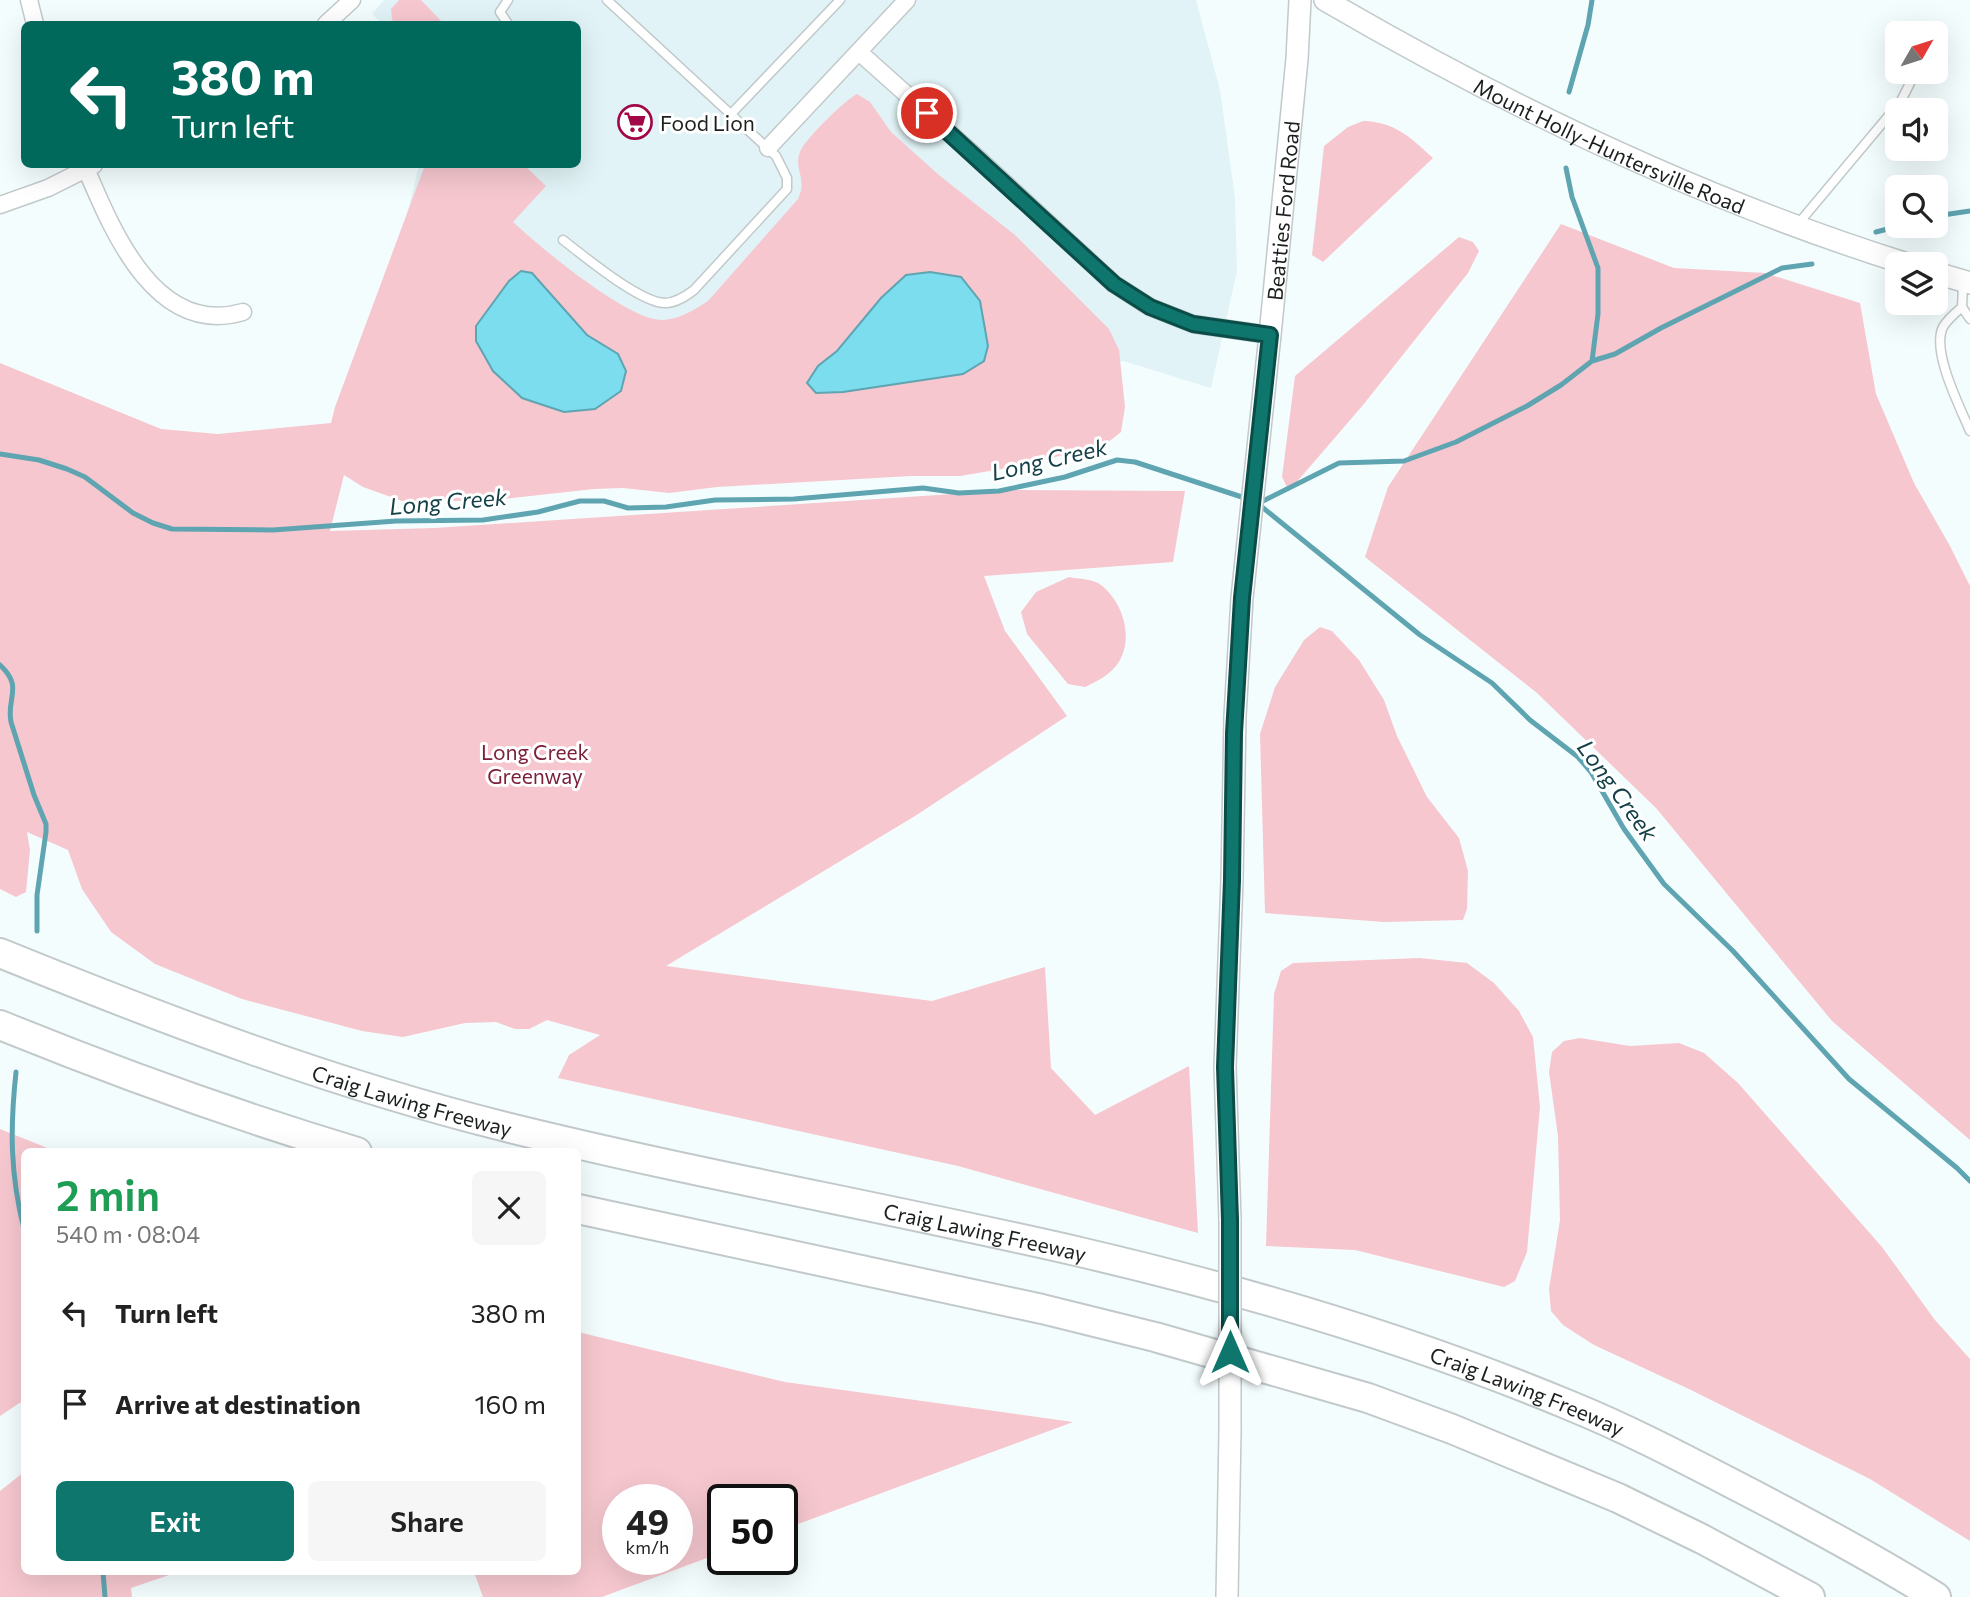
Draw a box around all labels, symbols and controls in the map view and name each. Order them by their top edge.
north arrow [1885,21,1948,84]
map controls [1885,21,1948,315]
text: 380 m [171,45,315,105]
icon: left [56,49,147,140]
street label: Mount Holly-Huntersville Road [1470,72,1749,218]
pin [897,83,957,143]
icon: arrive [908,94,946,132]
button: sound [1885,98,1948,161]
supermarket icon: Food Lion [616,103,654,141]
text: Turn left [171,105,295,145]
place label: Food Lion [660,110,755,135]
street label: Beatties Ford Road [1261,120,1303,302]
button: search [1885,175,1948,238]
button: layers [1885,252,1948,315]
water label: Long Creek [988,432,1110,486]
water label: Long Creek [388,482,509,520]
water label: Long Creek [1572,734,1664,846]
park label: Long Creek Greenway [481,739,589,788]
street label: Craig Lawing Freeway [309,1059,515,1141]
text: 2 min [56,1168,160,1220]
button: close [472,1171,546,1245]
street label: Craig Lawing Freeway [882,1197,1089,1266]
text: 540 m · 08:04 [56,1220,200,1248]
icon: left [56,1294,94,1332]
text: Turn left [115,1297,218,1328]
text: 380 m [471,1297,546,1328]
position arrow [1193,1315,1267,1389]
street label: Craig Lawing Freeway [1427,1341,1629,1440]
icon: arrive [56,1385,94,1423]
text: Arrive at destination [115,1388,361,1419]
text: 160 m [474,1388,546,1419]
button: Exit [56,1481,294,1561]
button: Share [308,1481,546,1561]
speed limit sign: 50 [707,1484,798,1575]
text: 49 [626,1499,669,1542]
text: km/h [626,1536,669,1558]

